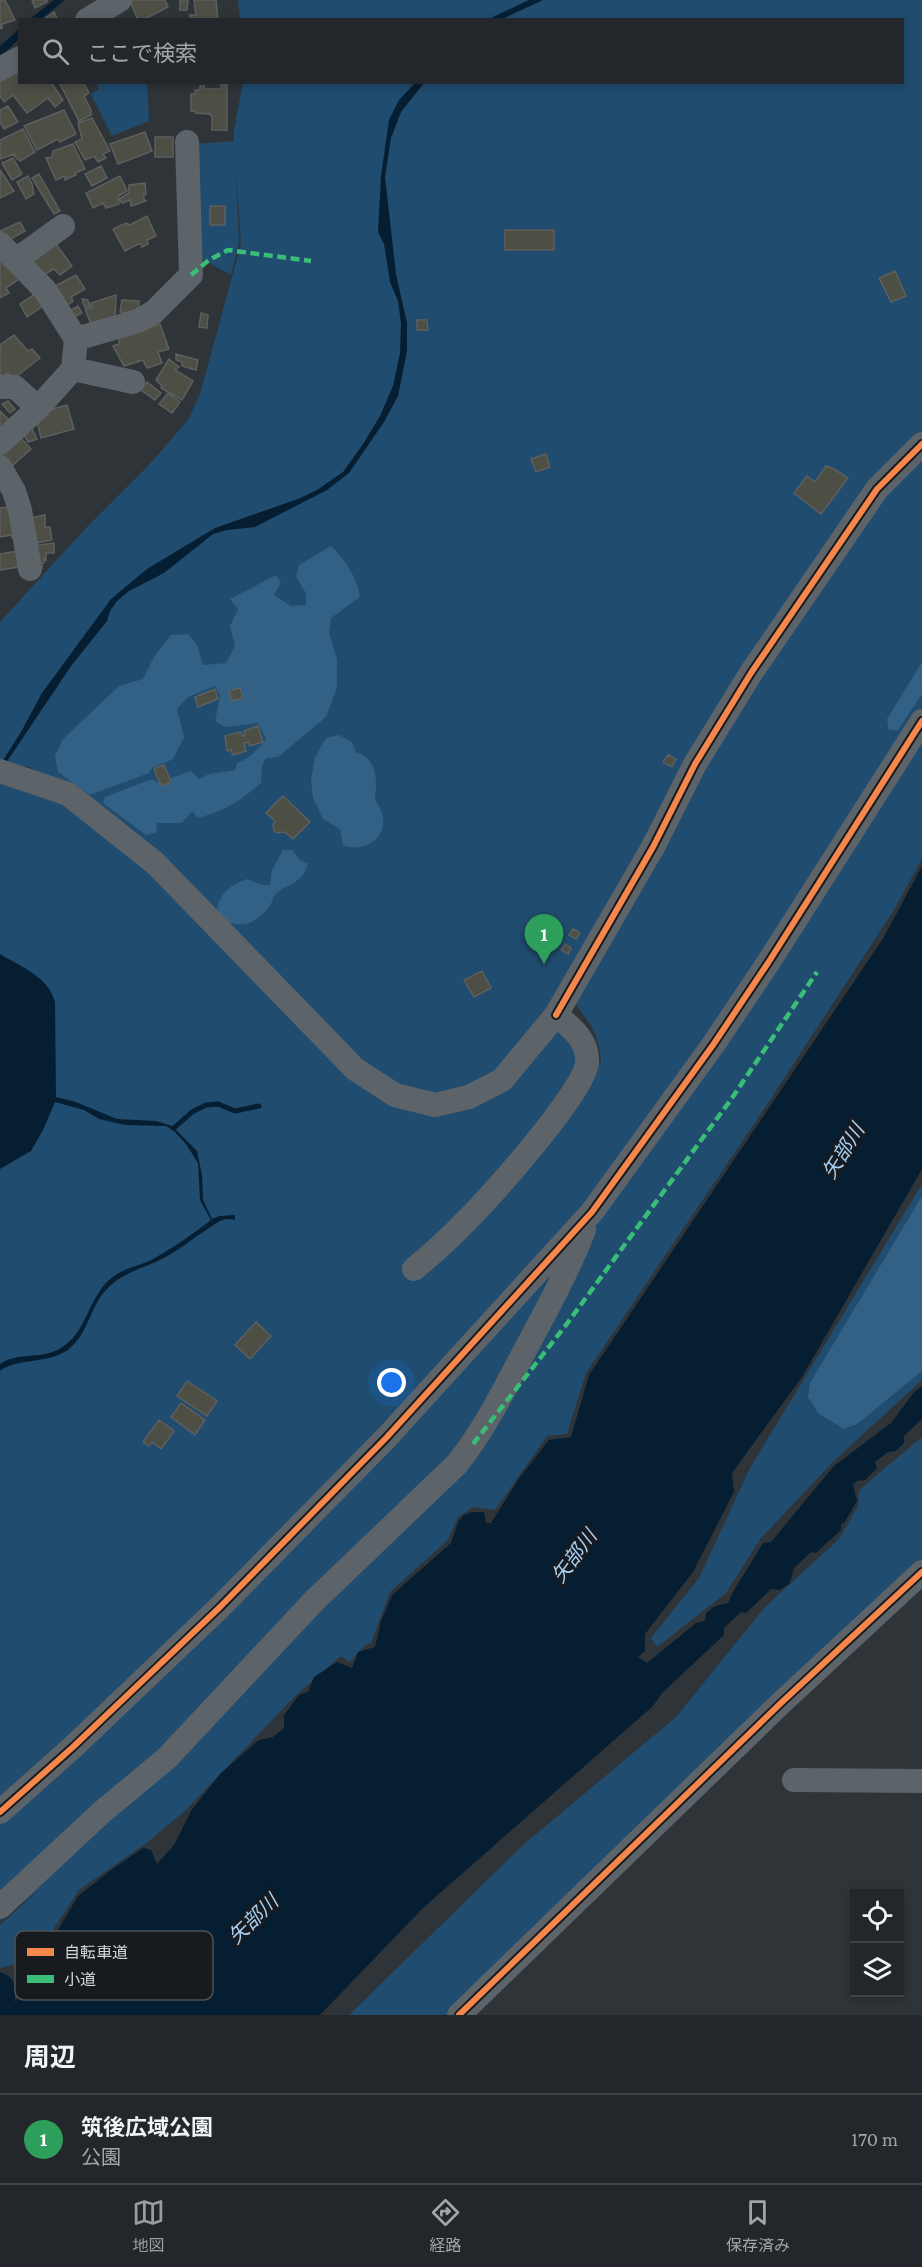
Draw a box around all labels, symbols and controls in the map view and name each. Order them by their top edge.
search box [18,18,904,84]
icon: search [39,35,72,68]
text: ここで検索 [87,41,197,66]
pin: 1 [524,914,564,964]
water label: 矢部川 [818,1118,869,1182]
your location [377,1368,406,1397]
water label: 矢部川 [547,1524,602,1587]
water label: 矢部川 [224,1889,284,1948]
map controls [850,1889,904,1997]
button: locate [850,1889,904,1943]
legend [15,1931,213,2000]
button: layers [850,1943,904,1997]
text: 自転車道 [64,1944,128,1961]
text: 小道 [64,1971,96,1988]
text: 周辺 [24,2043,76,2072]
text: 筑後広域公園 [81,2115,213,2140]
text: 1 [40,2128,47,2150]
text: 170 m [851,2128,898,2150]
text: 公園 [81,2146,121,2168]
tab: 地図 [132,2196,165,2256]
tab: 経路 [429,2196,462,2256]
tab: 保存済み [726,2196,790,2256]

